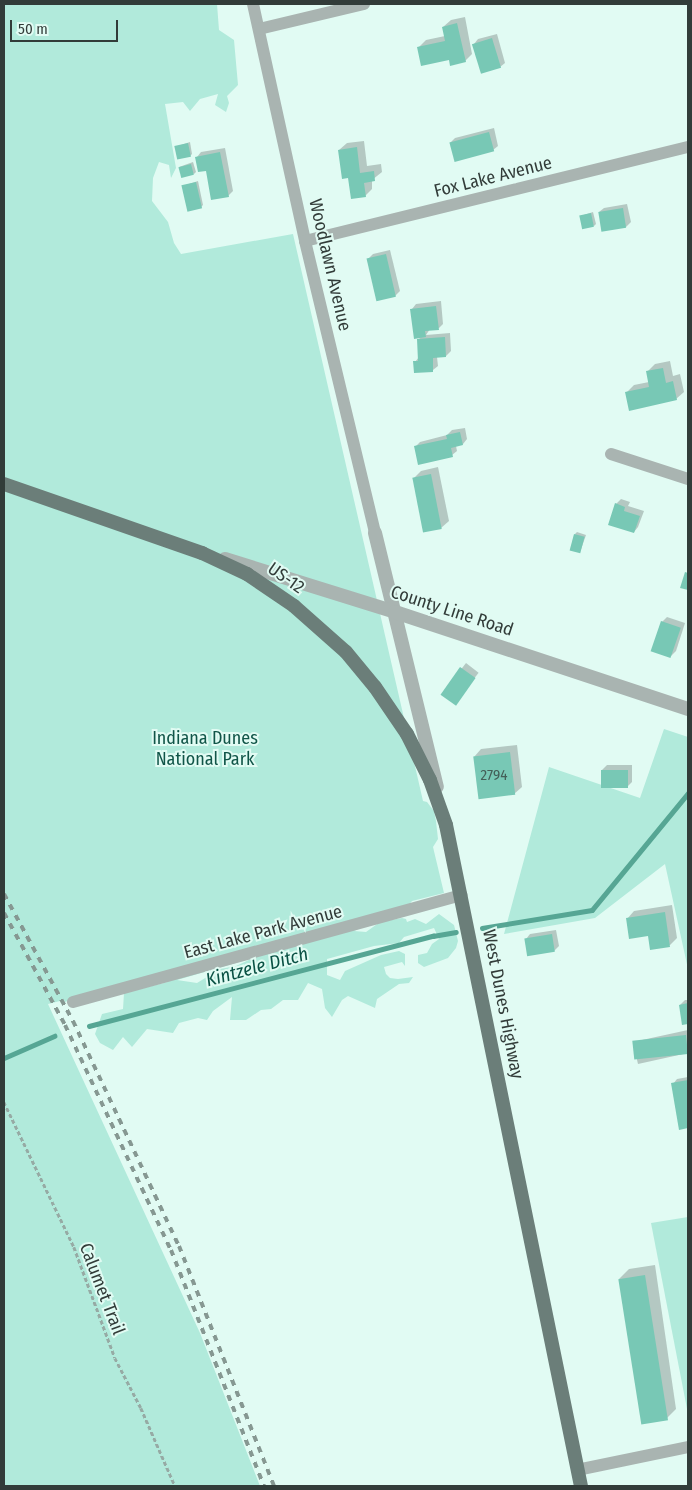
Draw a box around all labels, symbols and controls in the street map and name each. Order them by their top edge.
scale bar [12,10,120,42]
text: 50 m [18,20,48,38]
street label: Fox Lake Avenue [432,152,554,202]
street label: Woodlawn Avenue [304,197,356,333]
street label: US-12 [264,558,308,598]
street label: County Line Road [388,581,516,641]
park label: Indiana Dunes National Park [152,728,258,771]
house number: 2794 [481,767,507,785]
street label: East Lake Park Avenue [181,900,345,964]
street label: West Dunes Highway [478,927,528,1081]
water label: Kintzele Ditch [203,942,311,992]
street label: Calumet Trail [75,1240,129,1338]

